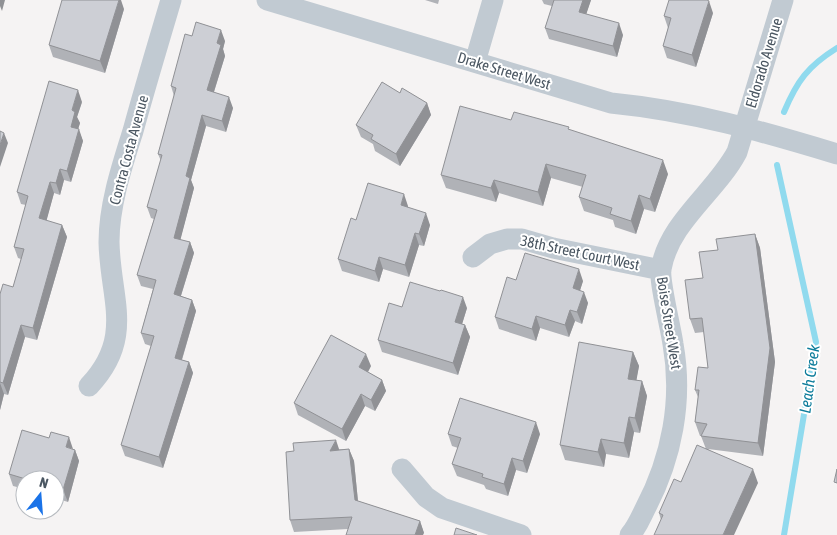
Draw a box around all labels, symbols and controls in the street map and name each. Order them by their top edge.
street label: Eldorado Avenue [742,16,785,110]
street label: Drake Street West [456,48,553,93]
street label: Contra Costa Avenue [106,93,151,206]
street label: 38th Street Court West [519,232,641,273]
street label: Boise Street West [654,275,685,370]
water label: Leach Creek [795,343,823,414]
north arrow [15,470,65,520]
text: N [38,474,50,491]

